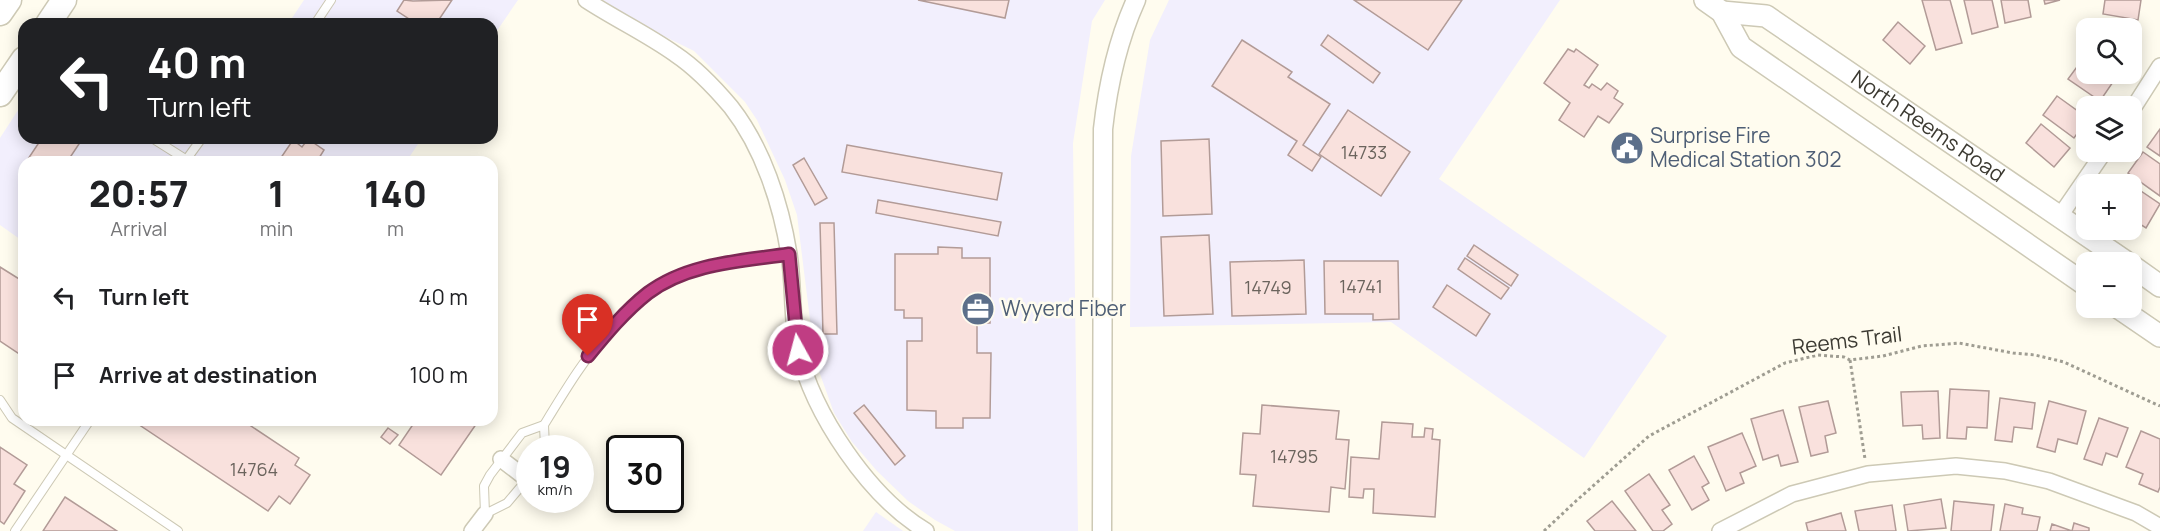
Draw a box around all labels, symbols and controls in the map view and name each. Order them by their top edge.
map controls [2076,18,2142,318]
button: search [2076,18,2142,84]
text: 40 m [147,33,246,91]
icon: left [48,42,126,120]
street label: North Reems Road [1846,63,2010,188]
text: Turn left [147,88,251,125]
button: layers [2076,96,2142,162]
place label: Surprise Fire Medical Station 302 [1650,121,1841,173]
public building icon: Surprise Fire Medical Station 302 [1609,130,1645,166]
house number: 14733 [1341,140,1387,164]
text: 20:57 [89,169,189,218]
text: 1 [268,169,285,218]
text: 140 [364,169,427,218]
button: + [2076,174,2142,240]
text: Arrival [110,215,167,242]
text: min [260,215,293,242]
text: m [387,215,404,242]
button: − [2076,252,2142,318]
house number: 14741 [1339,274,1383,298]
house number: 14749 [1244,275,1292,299]
icon: left [48,281,81,314]
text: Turn left [99,282,189,312]
text: 40 m [419,282,468,312]
office icon: Wyyerd Fiber [960,291,996,327]
pin [562,294,613,356]
place label: Wyyerd Fiber [1001,294,1127,322]
icon: arrive [571,303,604,336]
position arrow [766,318,830,382]
street label: Reems Trail [1790,319,1903,361]
icon: arrive [48,359,81,392]
text: Arrive at destination [99,360,317,390]
text: 100 m [410,360,468,390]
speed limit sign: 30 [606,435,684,513]
house number: 14795 [1270,444,1318,468]
text: 19 [539,446,571,487]
house number: 14764 [230,457,278,481]
text: km/h [538,479,572,500]

